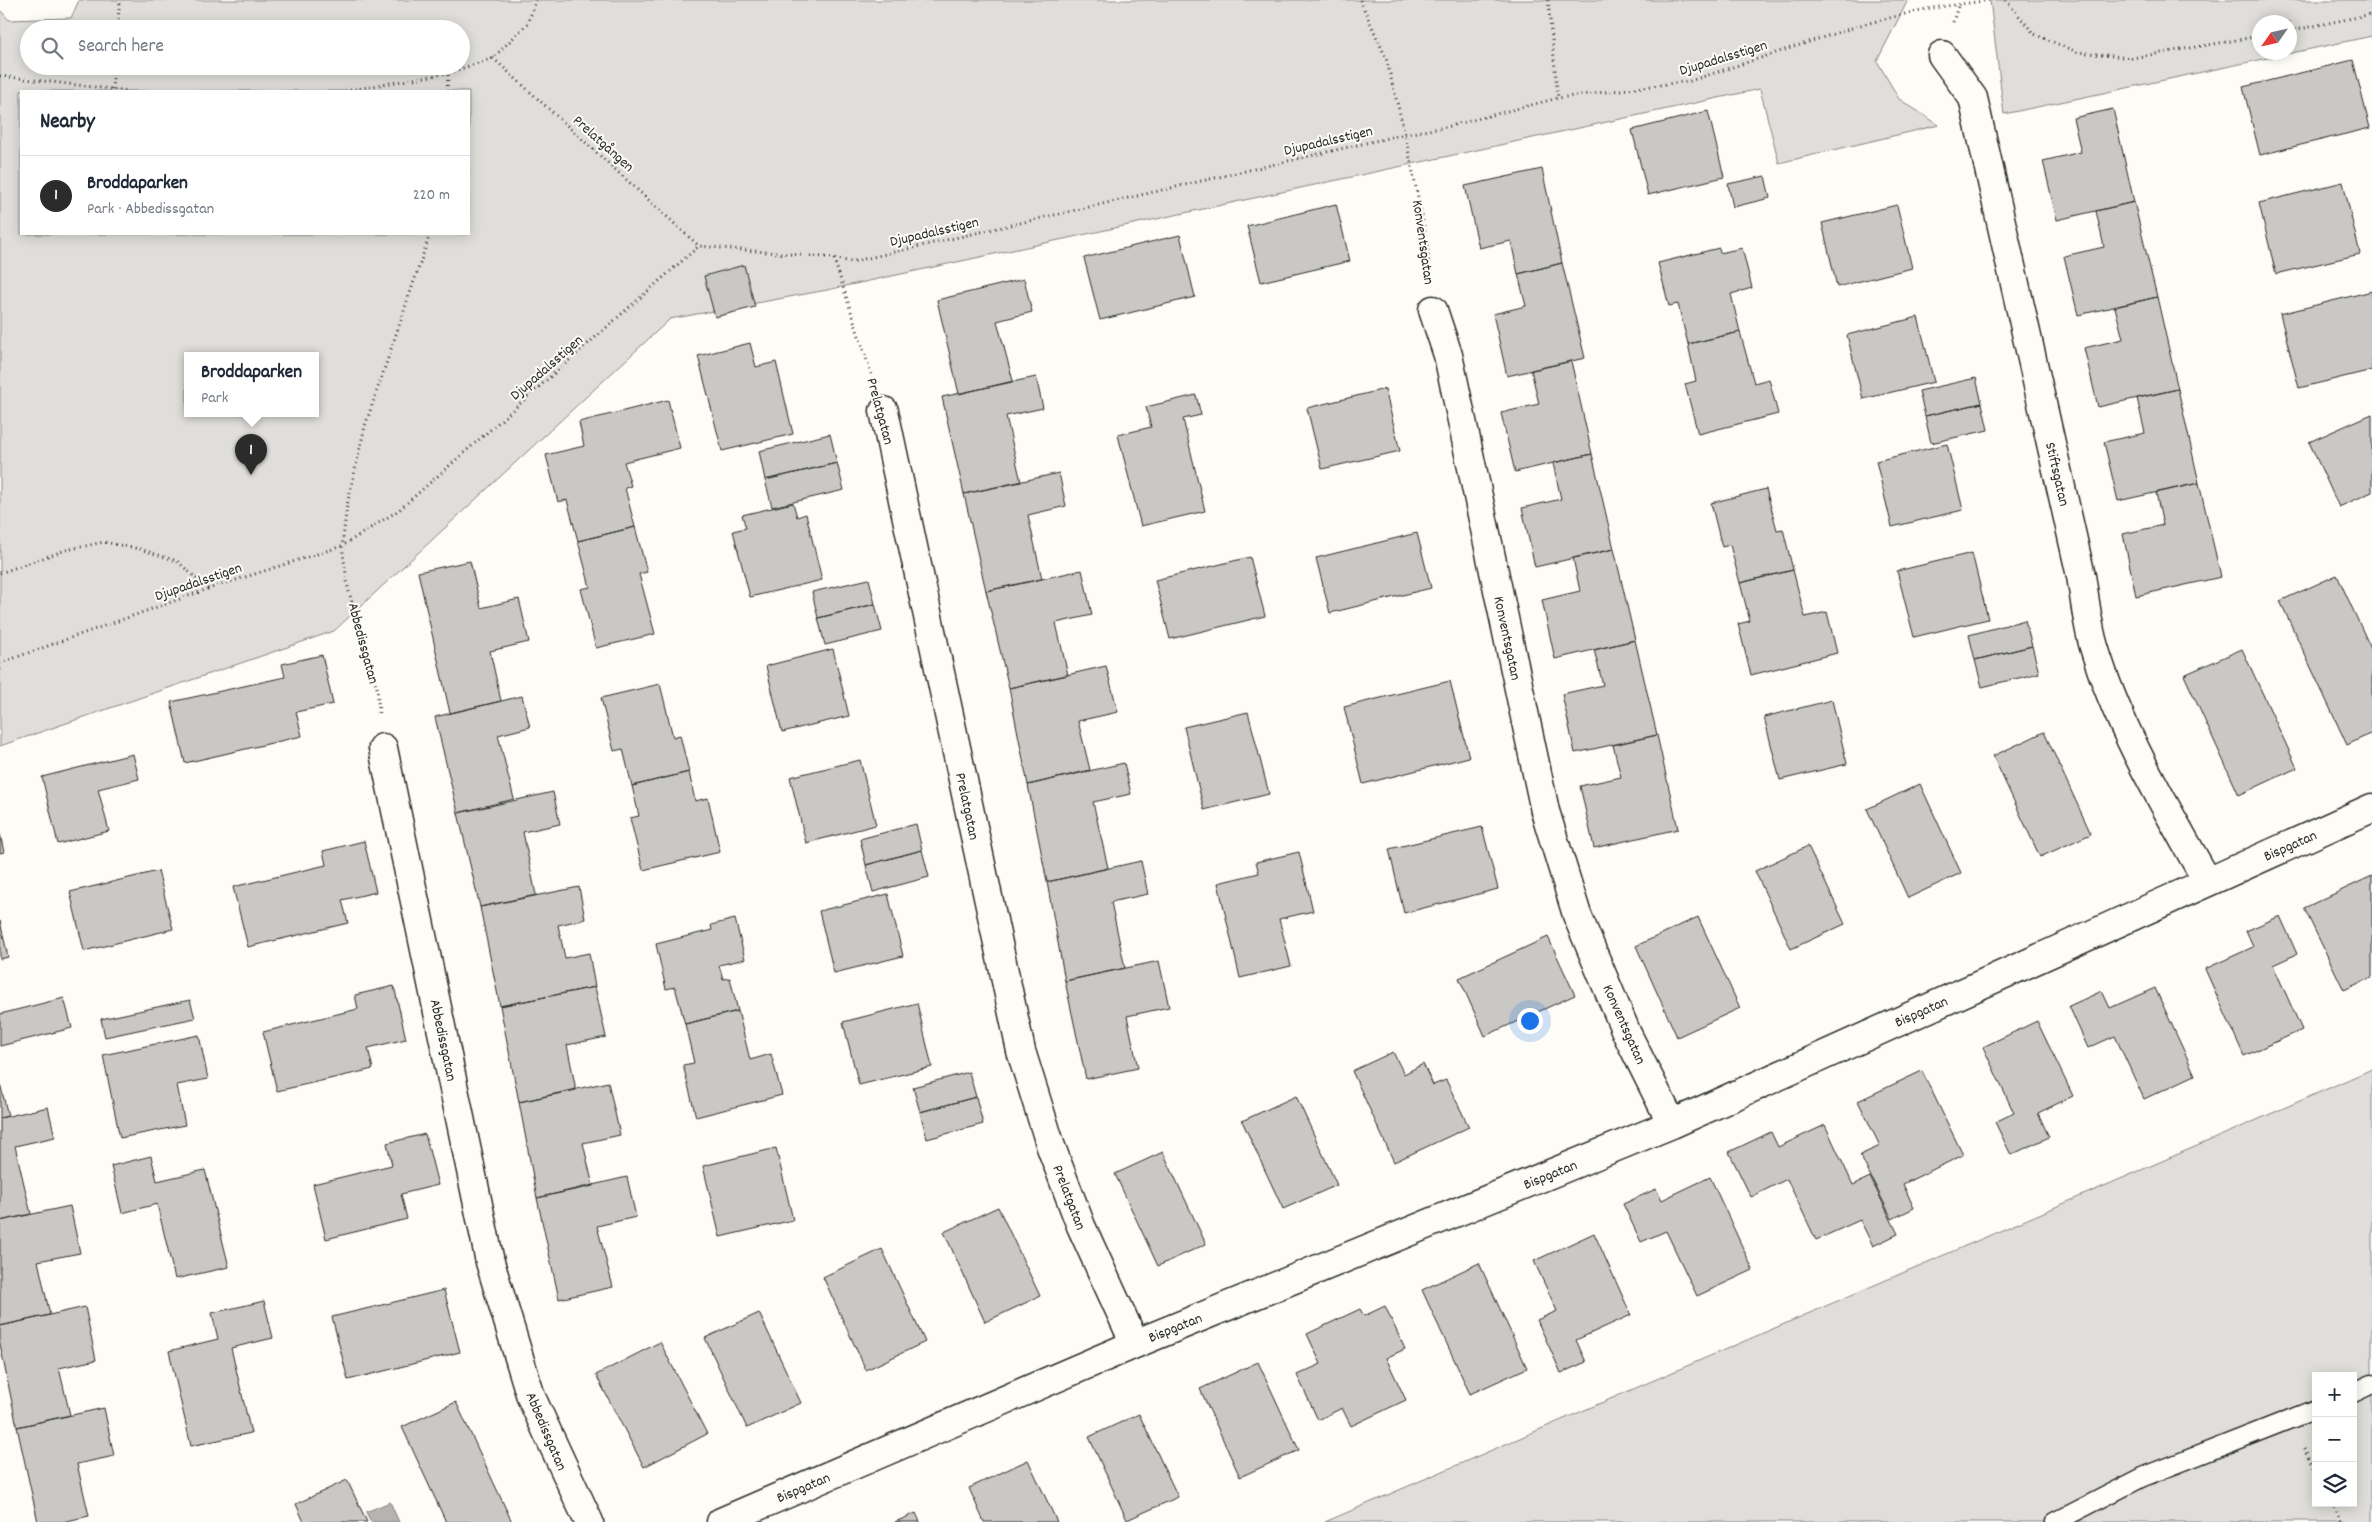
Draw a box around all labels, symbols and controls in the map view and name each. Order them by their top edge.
north arrow [2252,15,2297,60]
search box [20,20,470,75]
icon: search [38,34,66,62]
text: Search here [78,34,164,61]
street label: Djupadalsstigen [1677,35,1770,83]
text: Nearby [40,108,95,138]
street label: Prelatgången [567,111,638,178]
street label: Djupadalsstigen [1282,121,1375,163]
text: Broddaparken [87,171,188,198]
text: 1 [54,184,58,207]
text: 220 m [413,184,450,207]
text: Park · Abbedissgatan [87,198,214,221]
street label: Konventsgatan [1405,199,1439,286]
street label: Djupadalsstigen [888,212,981,254]
street label: Djupadalsstigen [506,330,589,407]
popup [184,352,319,417]
text: Broddaparken [201,360,302,387]
street label: Prelatgatan [860,376,899,447]
text: Park [201,387,228,410]
pin: 1 [235,434,267,475]
street label: Stiftsgatan [2038,440,2074,509]
street label: Djupadalsstigen [152,558,245,608]
street label: Konventsgatan [1486,594,1526,682]
street label: Abbedissgatan [341,600,383,687]
street label: Prelatgatan [948,771,984,842]
street label: Bispgatan [2261,825,2321,868]
street label: Konventsgatan [1596,981,1651,1068]
street label: Bispgatan [1892,991,1952,1034]
street label: Abbedissgatan [423,997,461,1084]
your location [1517,1008,1543,1034]
street label: Bispgatan [1521,1155,1581,1197]
street label: Prelatgatan [1046,1162,1091,1234]
street label: Bispgatan [1146,1308,1206,1350]
map controls [2312,1372,2357,1507]
button: + [2312,1372,2357,1417]
street label: Abbedissgatan [519,1389,572,1474]
button: − [2312,1417,2357,1462]
button: layers [2312,1462,2357,1507]
street label: Bispgatan [774,1468,834,1510]

